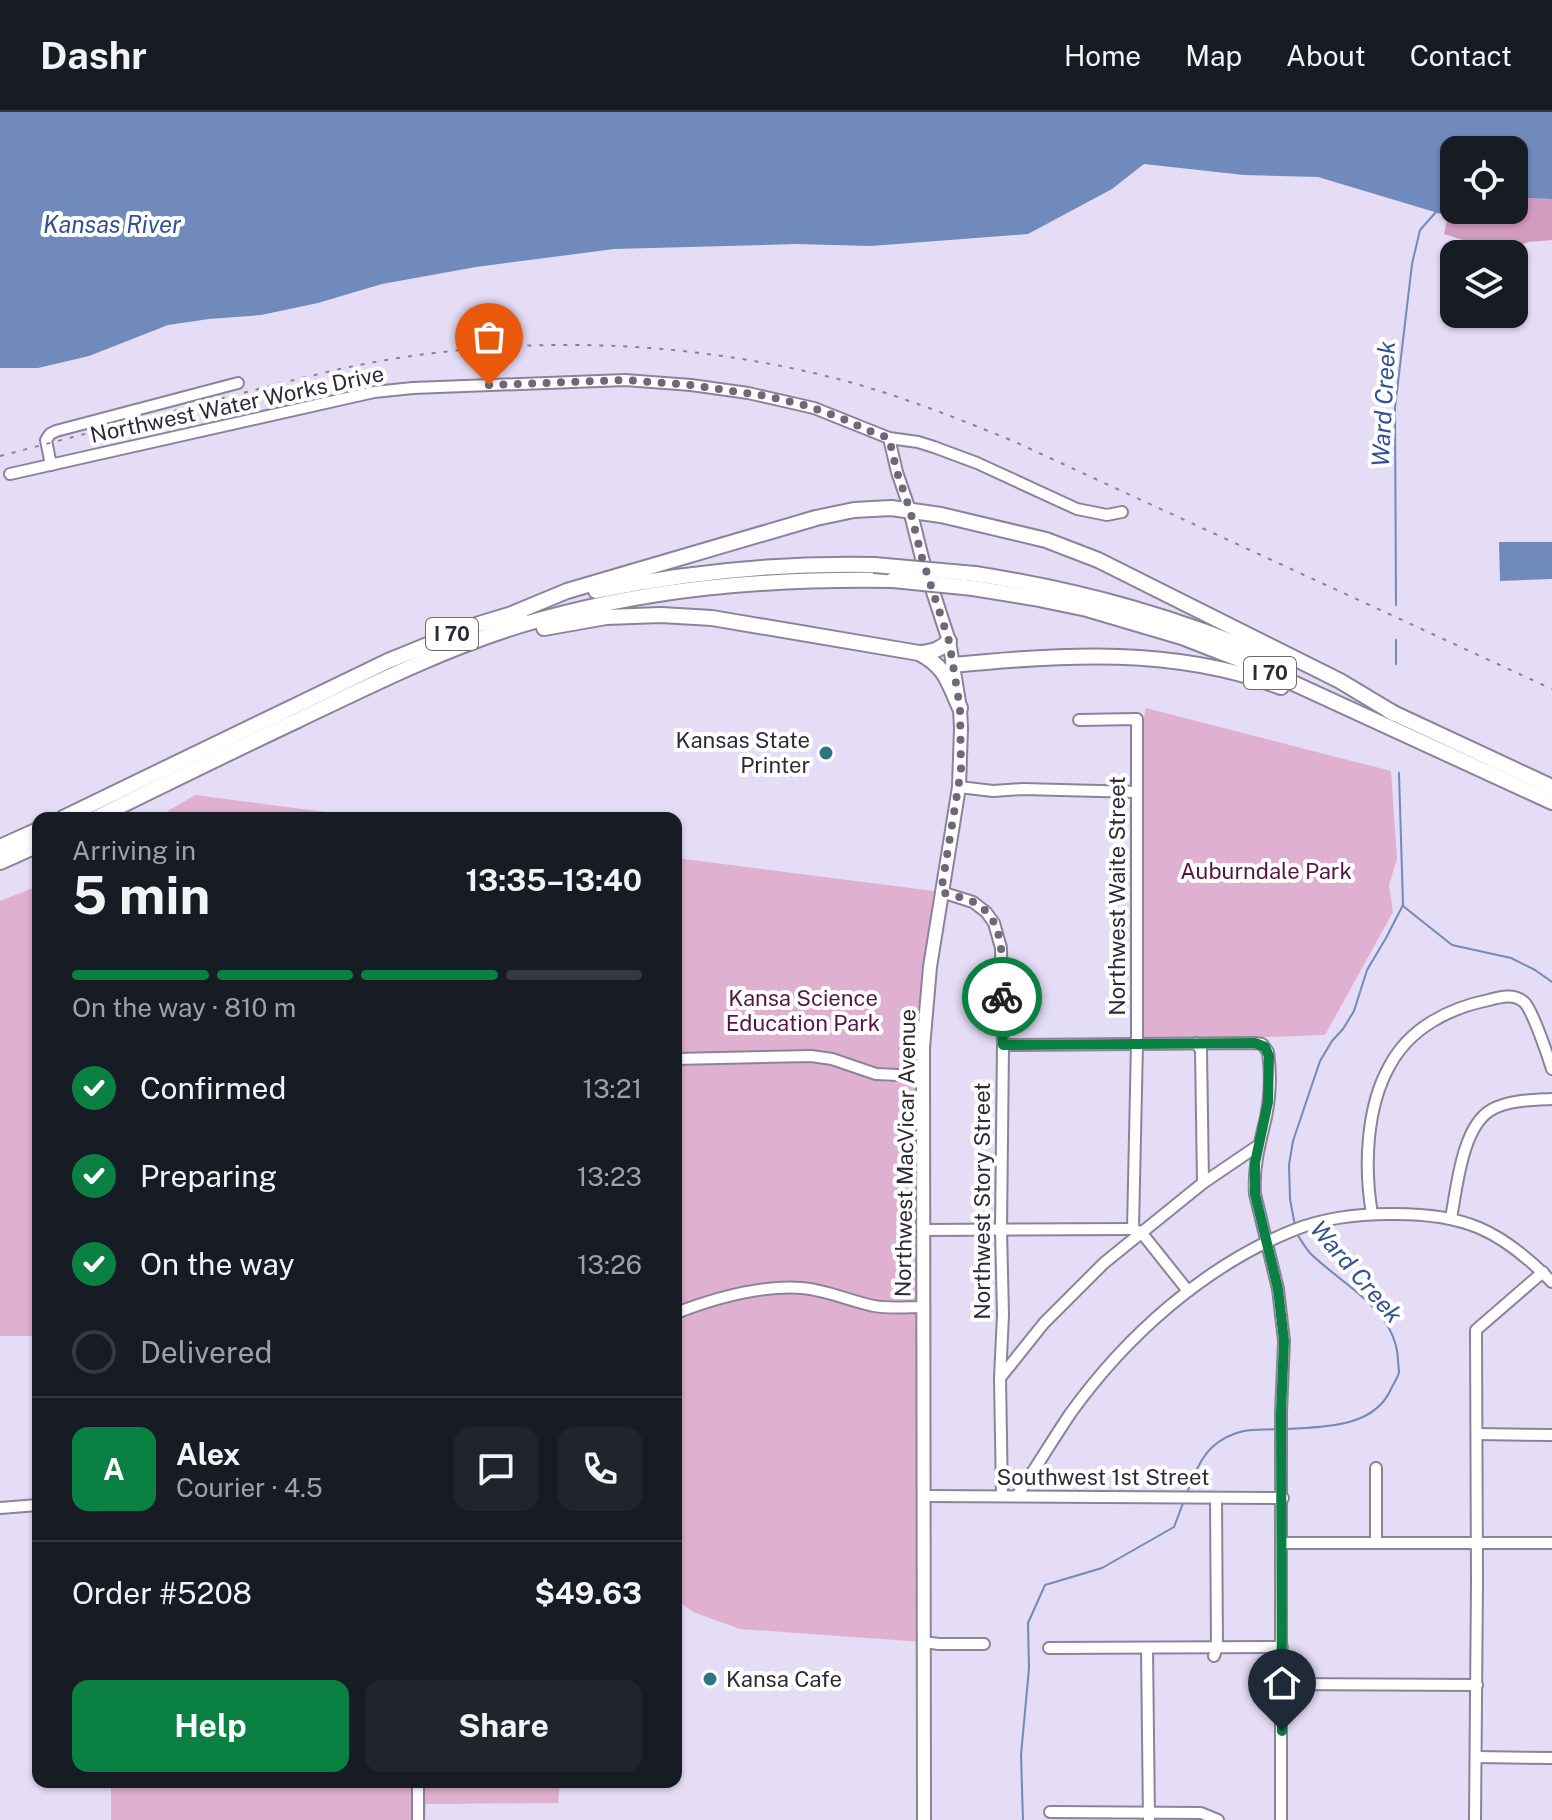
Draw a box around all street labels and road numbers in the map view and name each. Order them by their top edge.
street label: Northwest Water Works Drive [88,360,386,448]
road number: I 70 [426,618,478,650]
road number: I 70 [1244,657,1296,689]
street label: Northwest Waite Street [1104,776,1130,1016]
street label: Northwest MacVicar Avenue [889,1009,921,1297]
street label: Northwest Story Street [969,1082,995,1320]
street label: Southwest 1st Street [997,1464,1209,1490]

